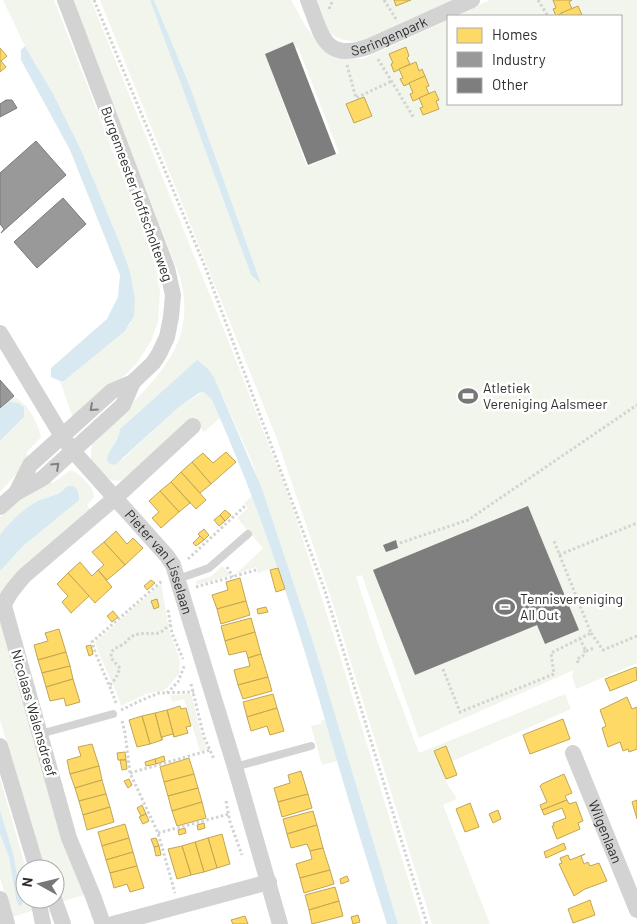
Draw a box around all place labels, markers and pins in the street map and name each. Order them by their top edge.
place label: Atletiek Vereniging Aalsmeer [483,379,608,412]
sports icon: Atletiek Vereniging Aalsmeer [457,385,479,407]
place label: Tennisvereniging All Out [520,590,623,623]
sports icon: Tennisvereniging All Out [494,596,516,618]

